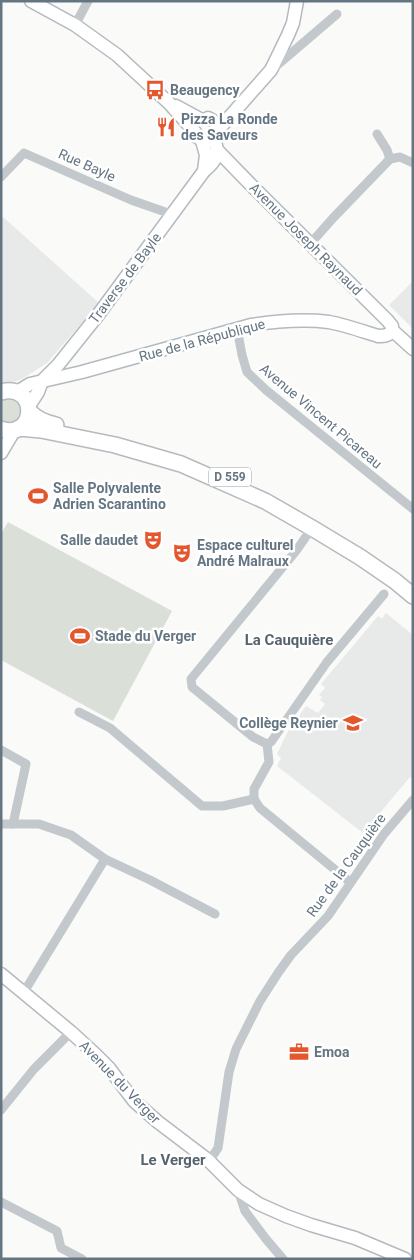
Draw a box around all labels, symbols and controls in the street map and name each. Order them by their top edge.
bus stop icon: Beaugency [144,79,166,101]
place label: Beaugency [170,82,241,98]
place label: Pizza La Ronde des Saveurs [181,111,278,143]
restaurant icon: Pizza La Ronde des Saveurs [155,116,177,138]
street label: Rue Bayle [56,145,118,185]
street label: Avenue Joseph Raynaud [246,179,366,299]
street label: Traverse de Bayle [86,230,164,326]
street label: Rue de la République [137,315,267,365]
street label: Avenue Vincent Picareau [257,360,385,472]
road number: D 559 [209,468,251,487]
place label: Salle Polyvalente Adrien Scarantino [53,480,166,512]
sports icon: Salle Polyvalente Adrien Scarantino [27,485,49,507]
theatre icon: Salle daudet [142,529,164,551]
place label: Salle daudet [60,532,138,548]
place label: Espace culturel André Malraux [197,537,293,569]
theatre icon: Espace culturel André Malraux [171,542,193,564]
sports icon: Stade du Verger [69,625,91,647]
place label: Stade du Verger [95,628,196,644]
district label: La Cauquière [245,631,333,649]
school or university icon: Collège Reynier [342,712,364,734]
place label: Collège Reynier [239,715,338,731]
street label: Rue de la Cauquière [303,810,389,920]
street label: Avenue du Verger [76,1037,164,1127]
office icon: Emoa [288,1041,310,1063]
place label: Emoa [314,1044,350,1060]
district label: Le Verger [140,1151,206,1169]

